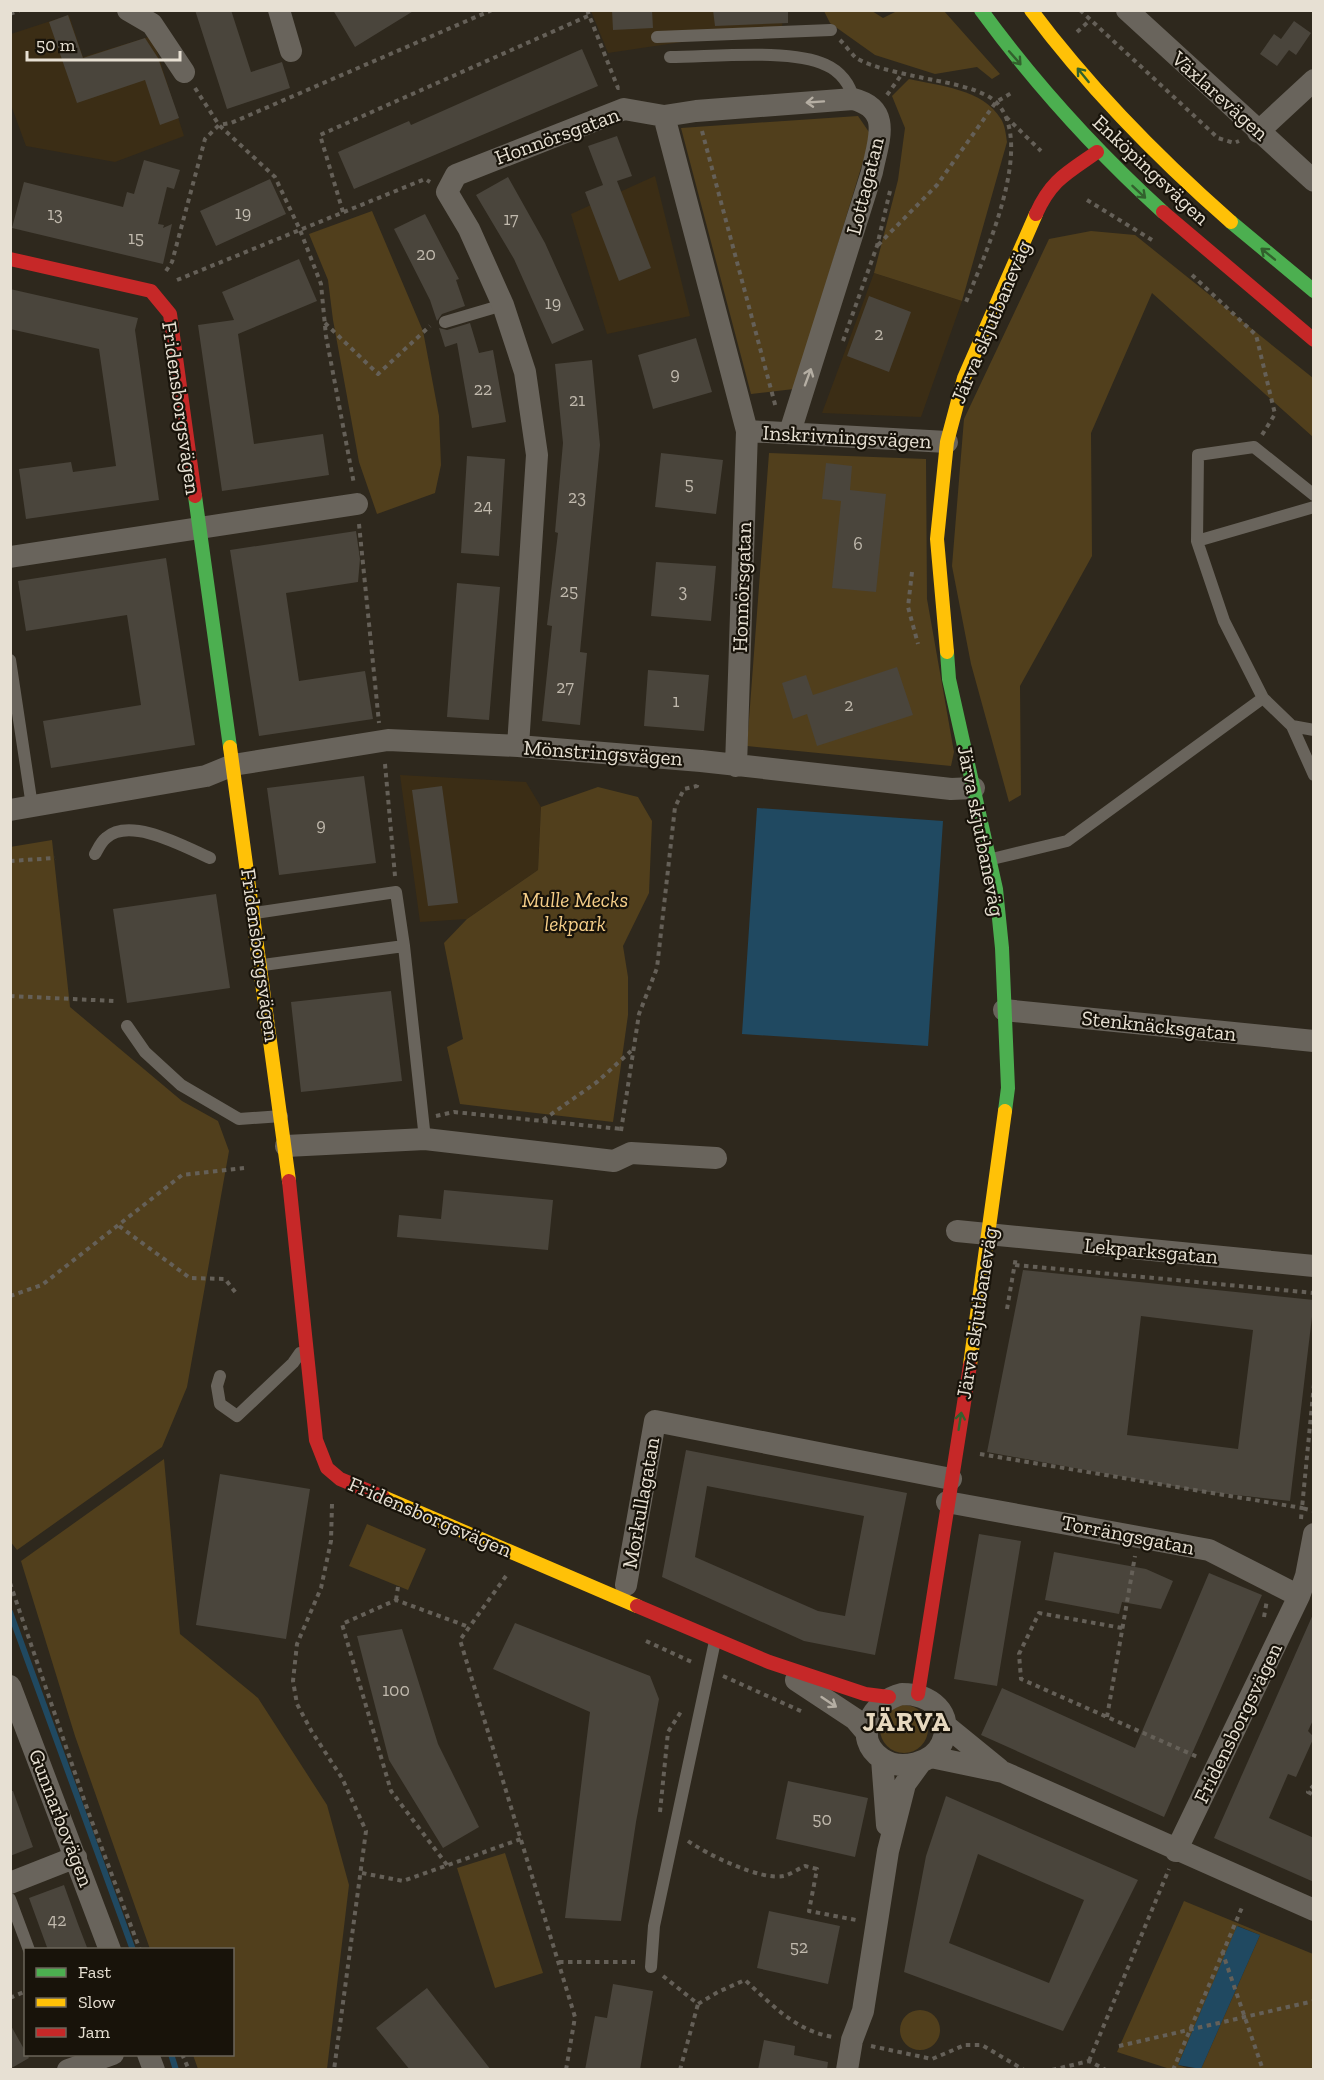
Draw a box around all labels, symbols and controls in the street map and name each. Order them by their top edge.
scale bar [27,24,180,62]
text: 50 m [36,34,76,56]
street label: Växlarevägen [1166,45,1274,146]
one-way arrow [1008,50,1022,65]
one-way arrow [1076,67,1089,83]
one-way arrow [805,97,825,108]
street label: Honnörsgatan [491,101,622,170]
street label: Enköpingsvägen [1088,109,1215,230]
street label: Lottagatan [840,135,889,237]
one-way arrow [1132,184,1147,199]
house number: 19 [235,202,251,224]
house number: 13 [47,203,63,225]
house number: 17 [503,208,519,230]
house number: 15 [128,227,144,249]
street label: Järva skjutbaneväg [945,236,1037,407]
house number: 20 [416,243,436,265]
one-way arrow [1260,247,1276,260]
house number: 19 [545,292,561,314]
street label: Fridensborgsvägen [157,320,206,496]
house number: 2 [874,323,884,345]
house number: 9 [670,363,680,385]
one-way arrow [804,368,815,386]
house number: 22 [474,378,492,400]
house number: 21 [569,389,585,411]
street label: Inskrivningsvägen [762,420,932,453]
house number: 5 [684,473,694,495]
house number: 23 [568,486,586,508]
house number: 24 [474,495,493,517]
street label: Honnörsgatan [727,521,756,653]
house number: 6 [853,533,863,555]
house number: 25 [560,580,578,602]
house number: 3 [679,580,688,602]
house number: 27 [556,676,574,698]
house number: 1 [673,690,680,712]
house number: 2 [844,694,854,716]
street label: Mönstringsvägen [523,734,683,771]
street label: Järva skjutbaneväg [952,743,1010,919]
house number: 9 [316,814,326,836]
street label: Fridensborgsvägen [236,867,285,1043]
park label: Mulle Mecks lekpark [522,887,628,936]
street label: Stenknäcksgatan [1080,1005,1238,1046]
street label: Järva skjutbaneväg [951,1225,1004,1401]
street label: Lekparksgatan [1083,1232,1219,1269]
one-way arrow [955,1412,966,1432]
street label: Morkullagatan [617,1435,664,1571]
street label: Fridensborgsvägen [345,1471,516,1562]
street label: Torrängsgatan [1060,1509,1197,1560]
street label: Fridensborgsvägen [1188,1639,1287,1807]
house number: 100 [382,1679,410,1701]
one-way arrow [821,1696,838,1709]
district label: JÄRVA [862,1706,952,1738]
street label: Gunnarbovägen [24,1746,99,1890]
house number: 50 [812,1808,832,1830]
house number: 42 [48,1909,66,1931]
house number: 52 [790,1936,808,1958]
legend [24,1948,234,2056]
text: Fast [78,1961,111,1983]
text: Slow [78,1991,115,2013]
text: Jam [78,2021,110,2043]

